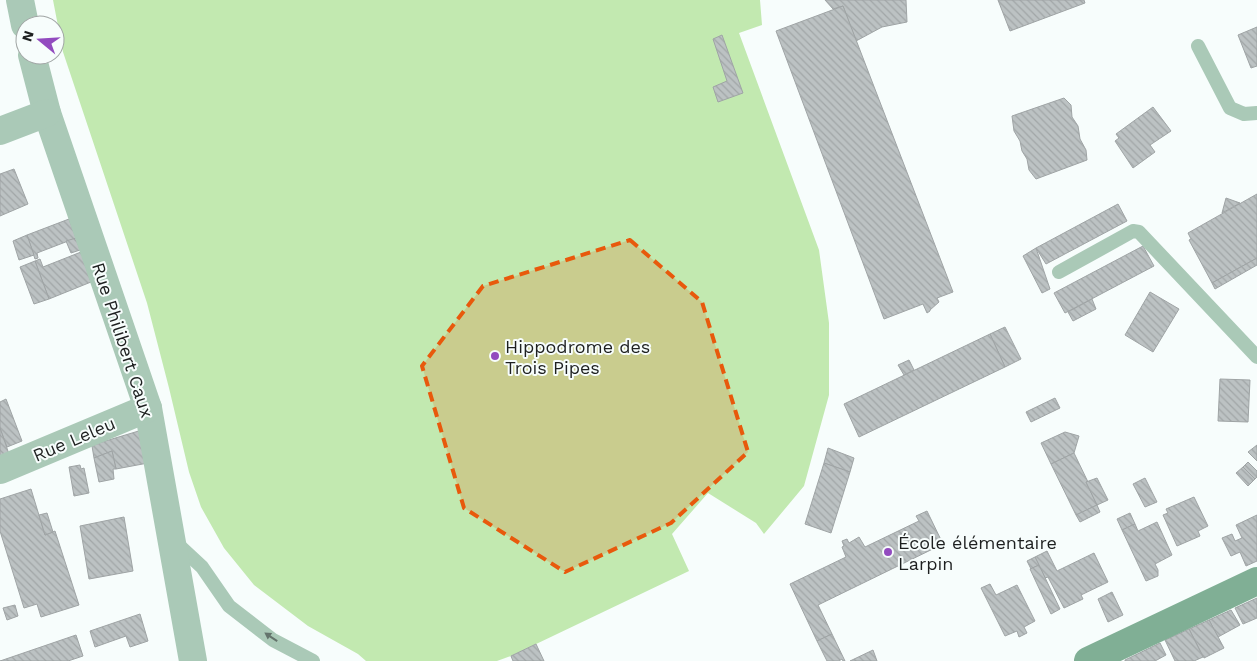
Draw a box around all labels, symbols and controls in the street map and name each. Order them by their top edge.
north arrow [15,15,65,65]
text: N [18,29,37,43]
street label: Rue Philibert Caux [88,260,158,420]
place label: Hippodrome des Trois Pipes [505,336,650,378]
marker: Hippodrome des Trois Pipes [489,350,501,362]
street label: Rue Leleu [30,412,118,466]
place label: École élémentaire Larpin [898,532,1057,574]
marker: École élémentaire Larpin [882,546,894,558]
one-way arrow [264,632,277,642]

